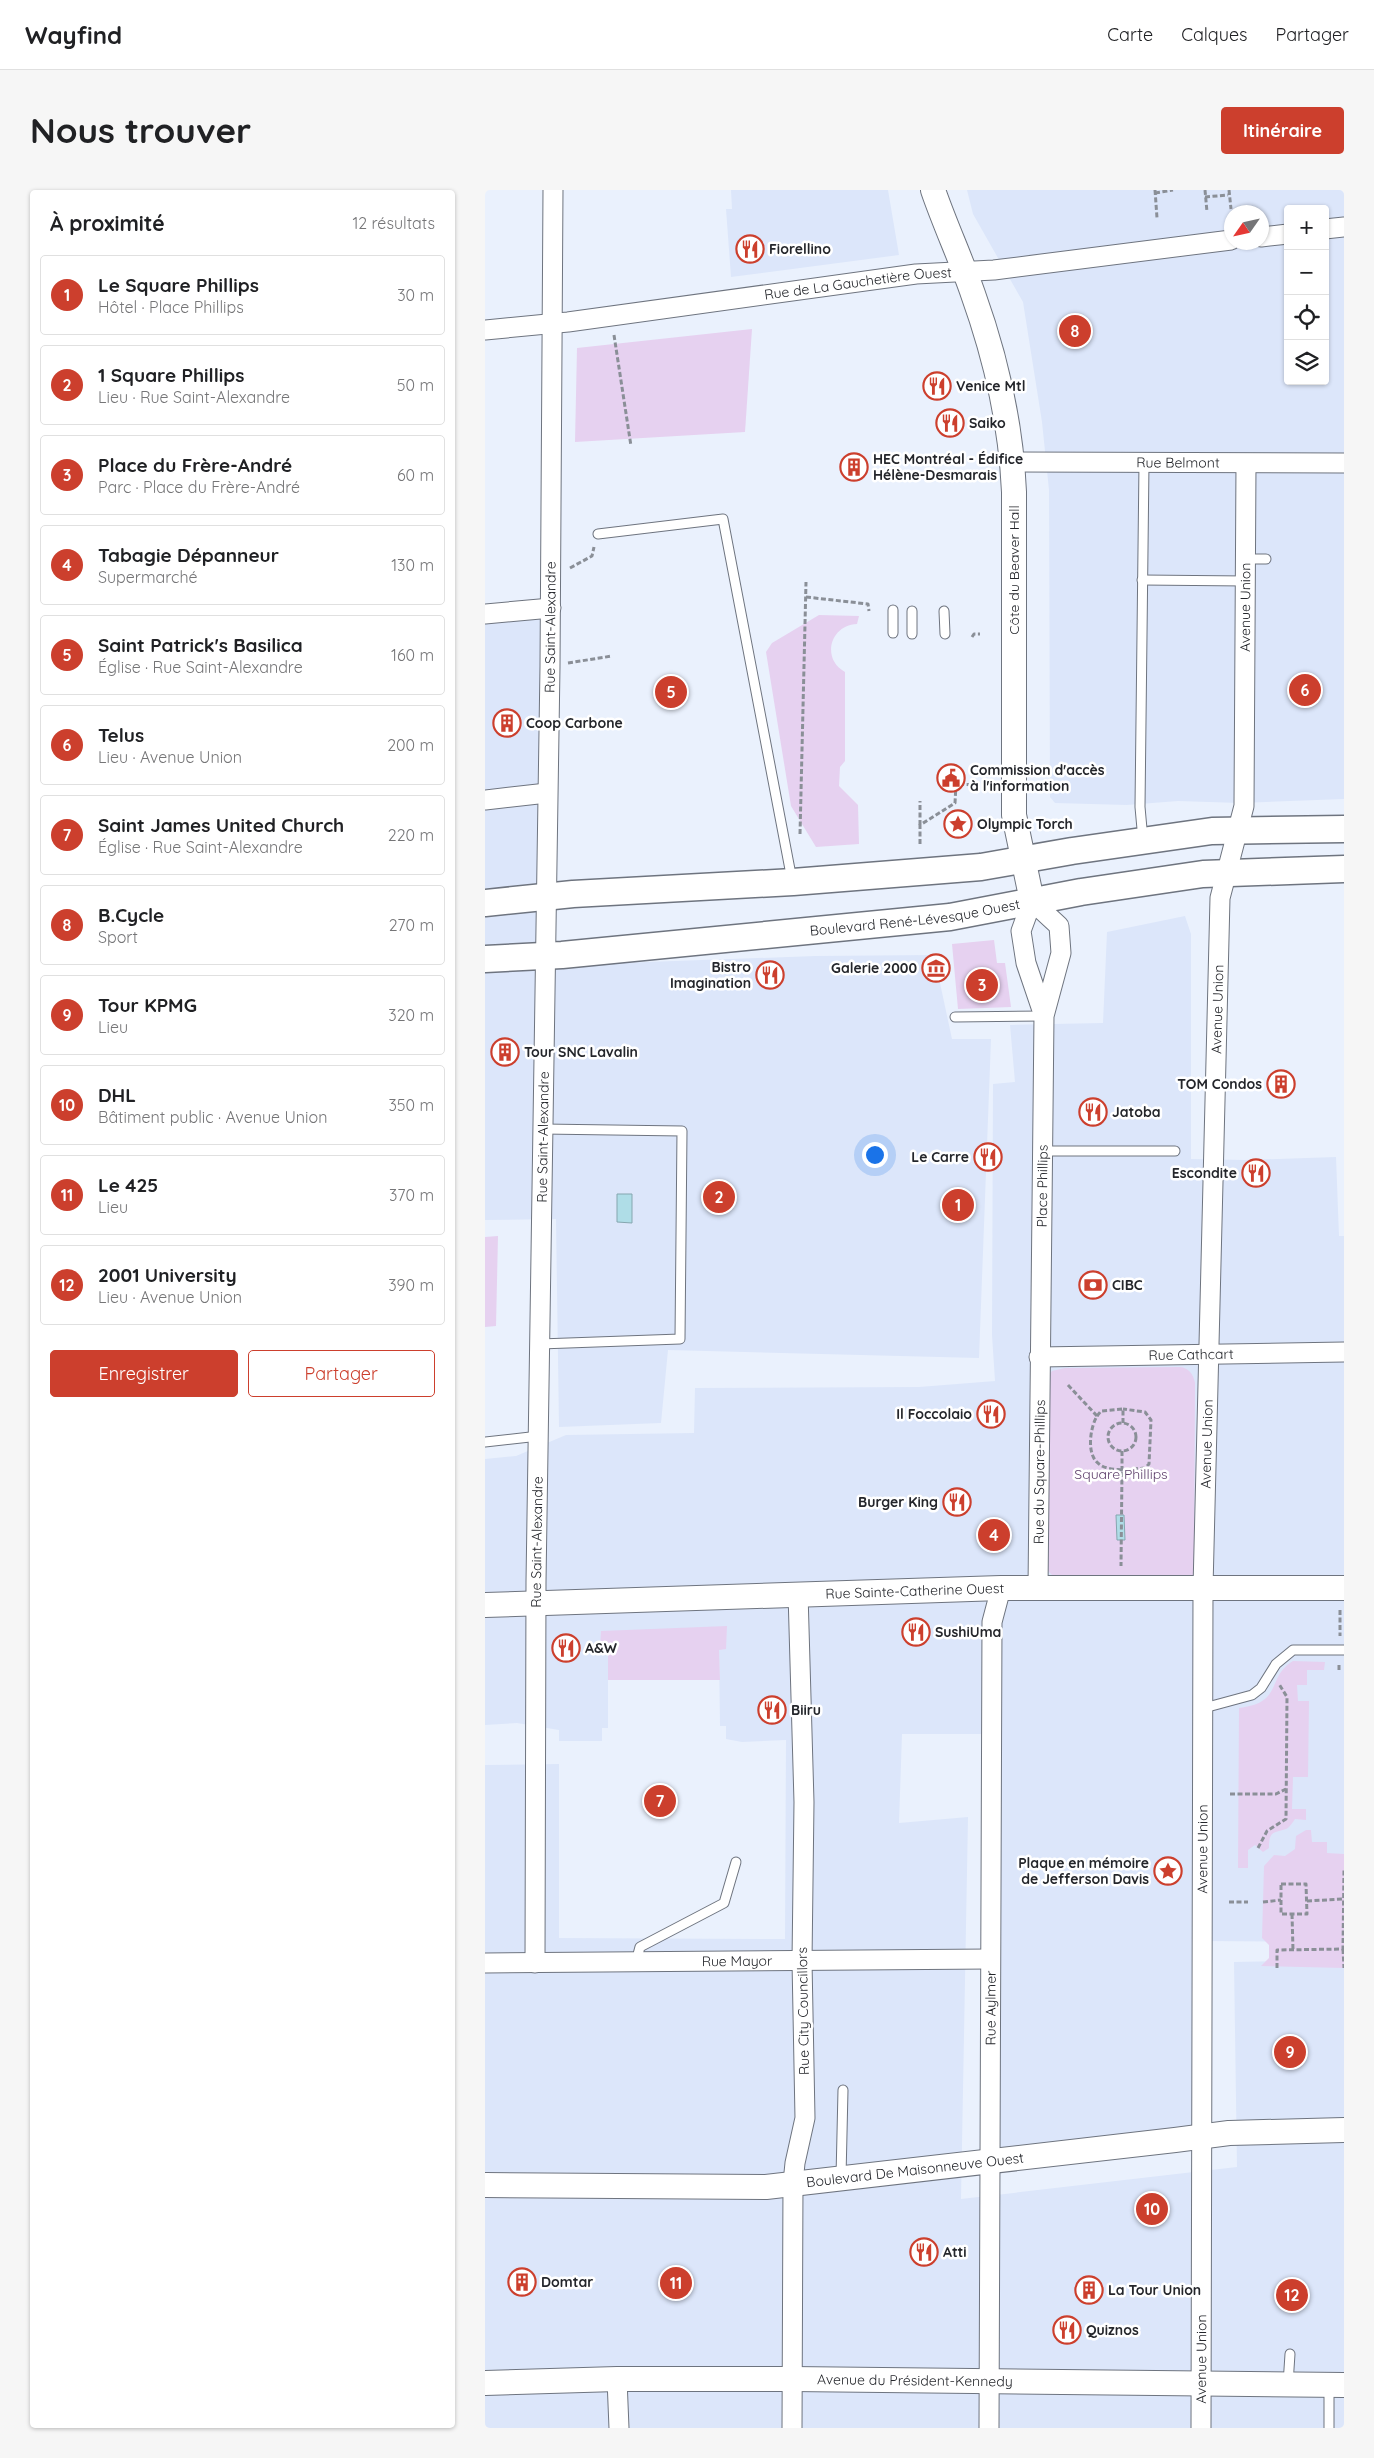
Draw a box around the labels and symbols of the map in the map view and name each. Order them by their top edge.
north arrow [1224,205,1269,250]
restaurant icon: Fiorellino [735,234,765,264]
place label: Fiorellino [769,240,831,258]
street label: Rue de La Gauchetière Ouest [763,263,952,304]
pin: 8 [1059,312,1091,350]
restaurant icon: Venice Mtl [922,371,952,401]
place label: Venice Mtl [956,377,1026,395]
restaurant icon: Saiko [935,408,965,438]
place label: Saiko [969,414,1006,432]
place label: HEC Montréal - Édifice Hélène-Desmarais [873,450,1023,484]
building icon: HEC Montréal - Édifice Hélène-Desmarais [839,452,869,482]
street label: Rue Belmont [1136,453,1220,472]
street label: Côte du Beaver Hall [1005,505,1023,635]
street label: Rue Saint-Alexandre [541,561,560,693]
street label: Avenue Union [1236,563,1254,652]
pin: 6 [1289,671,1321,709]
pin: 5 [655,673,687,711]
building icon: Coop Carbone [492,708,522,738]
place label: Coop Carbone [526,714,623,732]
place label: Commission d'accès à l'information [970,761,1105,795]
public building icon: Commission d'accès à l'information [936,763,966,793]
place icon: Olympic Torch [943,809,973,839]
place label: Olympic Torch [977,815,1073,833]
street label: Boulevard René-Lévesque Ouest [809,895,1022,940]
museum icon: Galerie 2000 [921,953,951,983]
place label: Bistro Imagination [670,958,751,992]
place label: Galerie 2000 [831,959,917,977]
restaurant icon: Bistro Imagination [755,960,785,990]
street label: Avenue Union [1207,964,1227,1054]
pin: 3 [966,966,998,1004]
building icon: Tour SNC Lavalin [490,1037,520,1067]
place label: Tour SNC Lavalin [524,1043,638,1061]
building icon: TOM Condos [1266,1069,1296,1099]
street label: Rue Saint-Alexandre [533,1071,553,1203]
place label: TOM Condos [1177,1075,1262,1093]
restaurant icon: Jatoba [1078,1097,1108,1127]
place label: Jatoba [1112,1103,1161,1121]
your location [862,1142,888,1168]
restaurant icon: Le Carre [973,1142,1003,1172]
street label: Place Phillips [1033,1144,1052,1228]
place label: Le Carre [911,1148,969,1166]
restaurant icon: Escondite [1241,1158,1271,1188]
place label: Escondite [1172,1164,1237,1182]
pin: 2 [703,1178,735,1216]
pin: 1 [942,1186,974,1224]
bank icon: CIBC [1078,1270,1108,1300]
place label: CIBC [1112,1276,1143,1294]
street label: Rue Cathcart [1148,1345,1234,1364]
restaurant icon: Il Foccolaio [976,1399,1006,1429]
street label: Avenue Union [1196,1399,1217,1489]
street label: Rue du Square-Phillips [1029,1400,1049,1544]
place label: Il Foccolaio [896,1405,972,1423]
park label: Square Phillips [1074,1465,1168,1483]
street label: Rue Saint-Alexandre [527,1476,547,1608]
restaurant icon: Burger King [942,1487,972,1517]
place label: Burger King [858,1493,938,1511]
pin: 4 [978,1516,1010,1554]
street label: Rue Sainte-Catherine Ouest [825,1579,1004,1603]
restaurant icon: SushiUma [901,1617,931,1647]
place label: SushiUma [935,1623,1001,1641]
restaurant icon: A&W [551,1633,581,1663]
place label: A&W [585,1639,617,1657]
restaurant icon: Biiru [757,1695,787,1725]
place label: Biiru [791,1701,821,1719]
pin: 7 [644,1782,676,1820]
street label: Avenue Union [1193,1804,1211,1894]
place label: Plaque en mémoire de Jefferson Davis [1018,1854,1149,1888]
place icon: Plaque en mémoire de Jefferson Davis [1153,1856,1183,1886]
street label: Rue City Councillors [793,1947,813,2075]
street label: Rue Mayor [702,1952,773,1970]
street label: Rue Aylmer [981,1970,1000,2046]
pin: 9 [1274,2033,1306,2071]
street label: Boulevard De Maisonneuve Ouest [805,2148,1025,2191]
pin: 10 [1136,2190,1168,2228]
restaurant icon: Atti [909,2237,939,2267]
place label: Atti [943,2243,967,2261]
pin: 11 [660,2264,692,2302]
building icon: Domtar [507,2267,537,2297]
place label: Domtar [541,2273,593,2291]
building icon: La Tour Union [1074,2275,1104,2305]
pin: 12 [1276,2276,1308,2314]
place label: La Tour Union [1108,2281,1201,2299]
street label: Avenue Union [1192,2314,1210,2404]
restaurant icon: Quiznos [1052,2315,1082,2345]
place label: Quiznos [1086,2321,1139,2339]
street label: Avenue du Président-Kennedy [817,2370,1013,2390]

